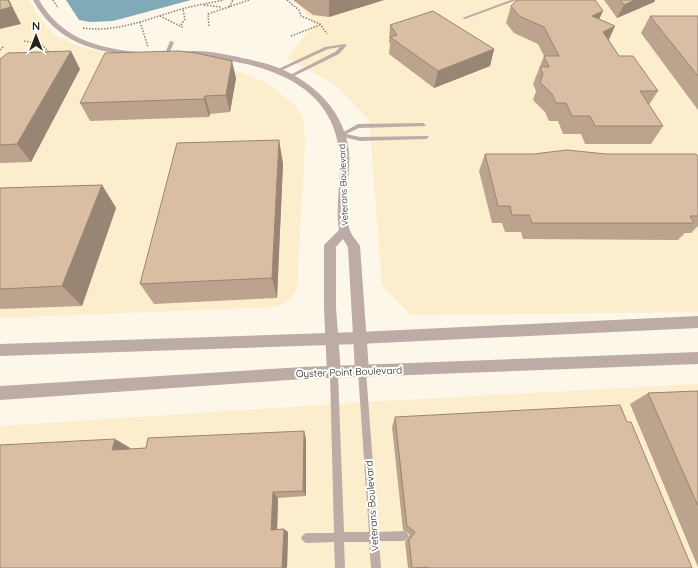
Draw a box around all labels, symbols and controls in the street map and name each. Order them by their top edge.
north arrow [16,16,56,56]
text: N [32,19,40,33]
street label: Veterans Boulevard [336,144,350,226]
street label: Oyster Point Boulevard [296,364,402,380]
street label: Veterans Boulevard [362,460,382,552]

